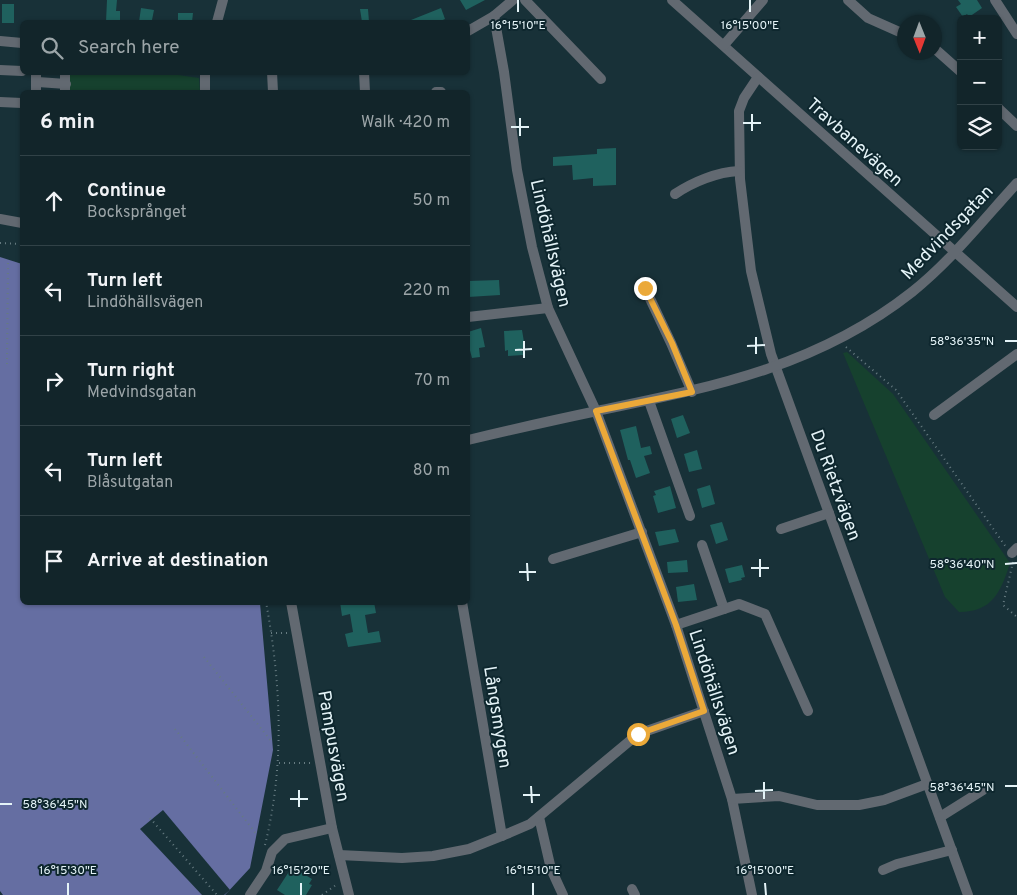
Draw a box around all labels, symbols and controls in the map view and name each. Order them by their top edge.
north arrow [897,15,942,60]
map controls [957,15,1002,150]
button: + [957,15,1002,60]
text: 16°15'10"E [490,18,546,34]
text: 16°15'00"E [721,18,779,34]
search box [20,20,470,75]
icon: search [38,34,66,62]
text: Search here [78,36,180,60]
button: − [957,60,1002,105]
street label: Travbanevägen [801,94,907,193]
button: layers [957,105,1002,150]
text: 6 min [40,109,95,136]
text: Walk · 420 m [361,113,450,133]
street label: Lindöhällsvägen [524,177,575,310]
text: Continue [87,179,166,203]
street label: Medvindsgatan [897,181,999,285]
icon: ahead [40,187,68,215]
text: 50 m [413,191,450,211]
text: Bocksprånget [87,203,186,223]
text: Turn left [87,269,163,293]
icon: left [40,277,68,305]
route end [634,277,657,300]
text: 220 m [403,281,450,301]
text: Lindöhällsvägen [87,293,203,313]
text: 58°36'35"N [930,334,994,350]
text: Turn right [87,359,175,383]
icon: right [40,367,68,395]
text: 70 m [415,371,450,391]
text: Medvindsgatan [87,383,196,403]
street label: Du Rietzvägen [804,427,865,544]
text: Turn left [87,449,163,473]
icon: left [40,457,68,485]
text: 80 m [413,461,450,481]
text: Blåsutgatan [87,473,173,493]
icon: arrive [40,547,68,575]
text: Arrive at destination [87,549,268,573]
text: 58°36'40"N [929,557,995,573]
street label: Lindöhällsvägen [682,627,745,758]
street label: Långsmygen [477,664,516,770]
street label: Pampusvägen [311,689,354,804]
route start [627,723,650,746]
text: 58°36'45"N [930,780,994,796]
text: 58°36'45"N [23,797,87,813]
text: 16°15'30"E [39,863,97,879]
text: 16°15'20"E [272,863,330,879]
text: 16°15'10"E [505,863,561,879]
text: 16°15'00"E [736,863,794,879]

